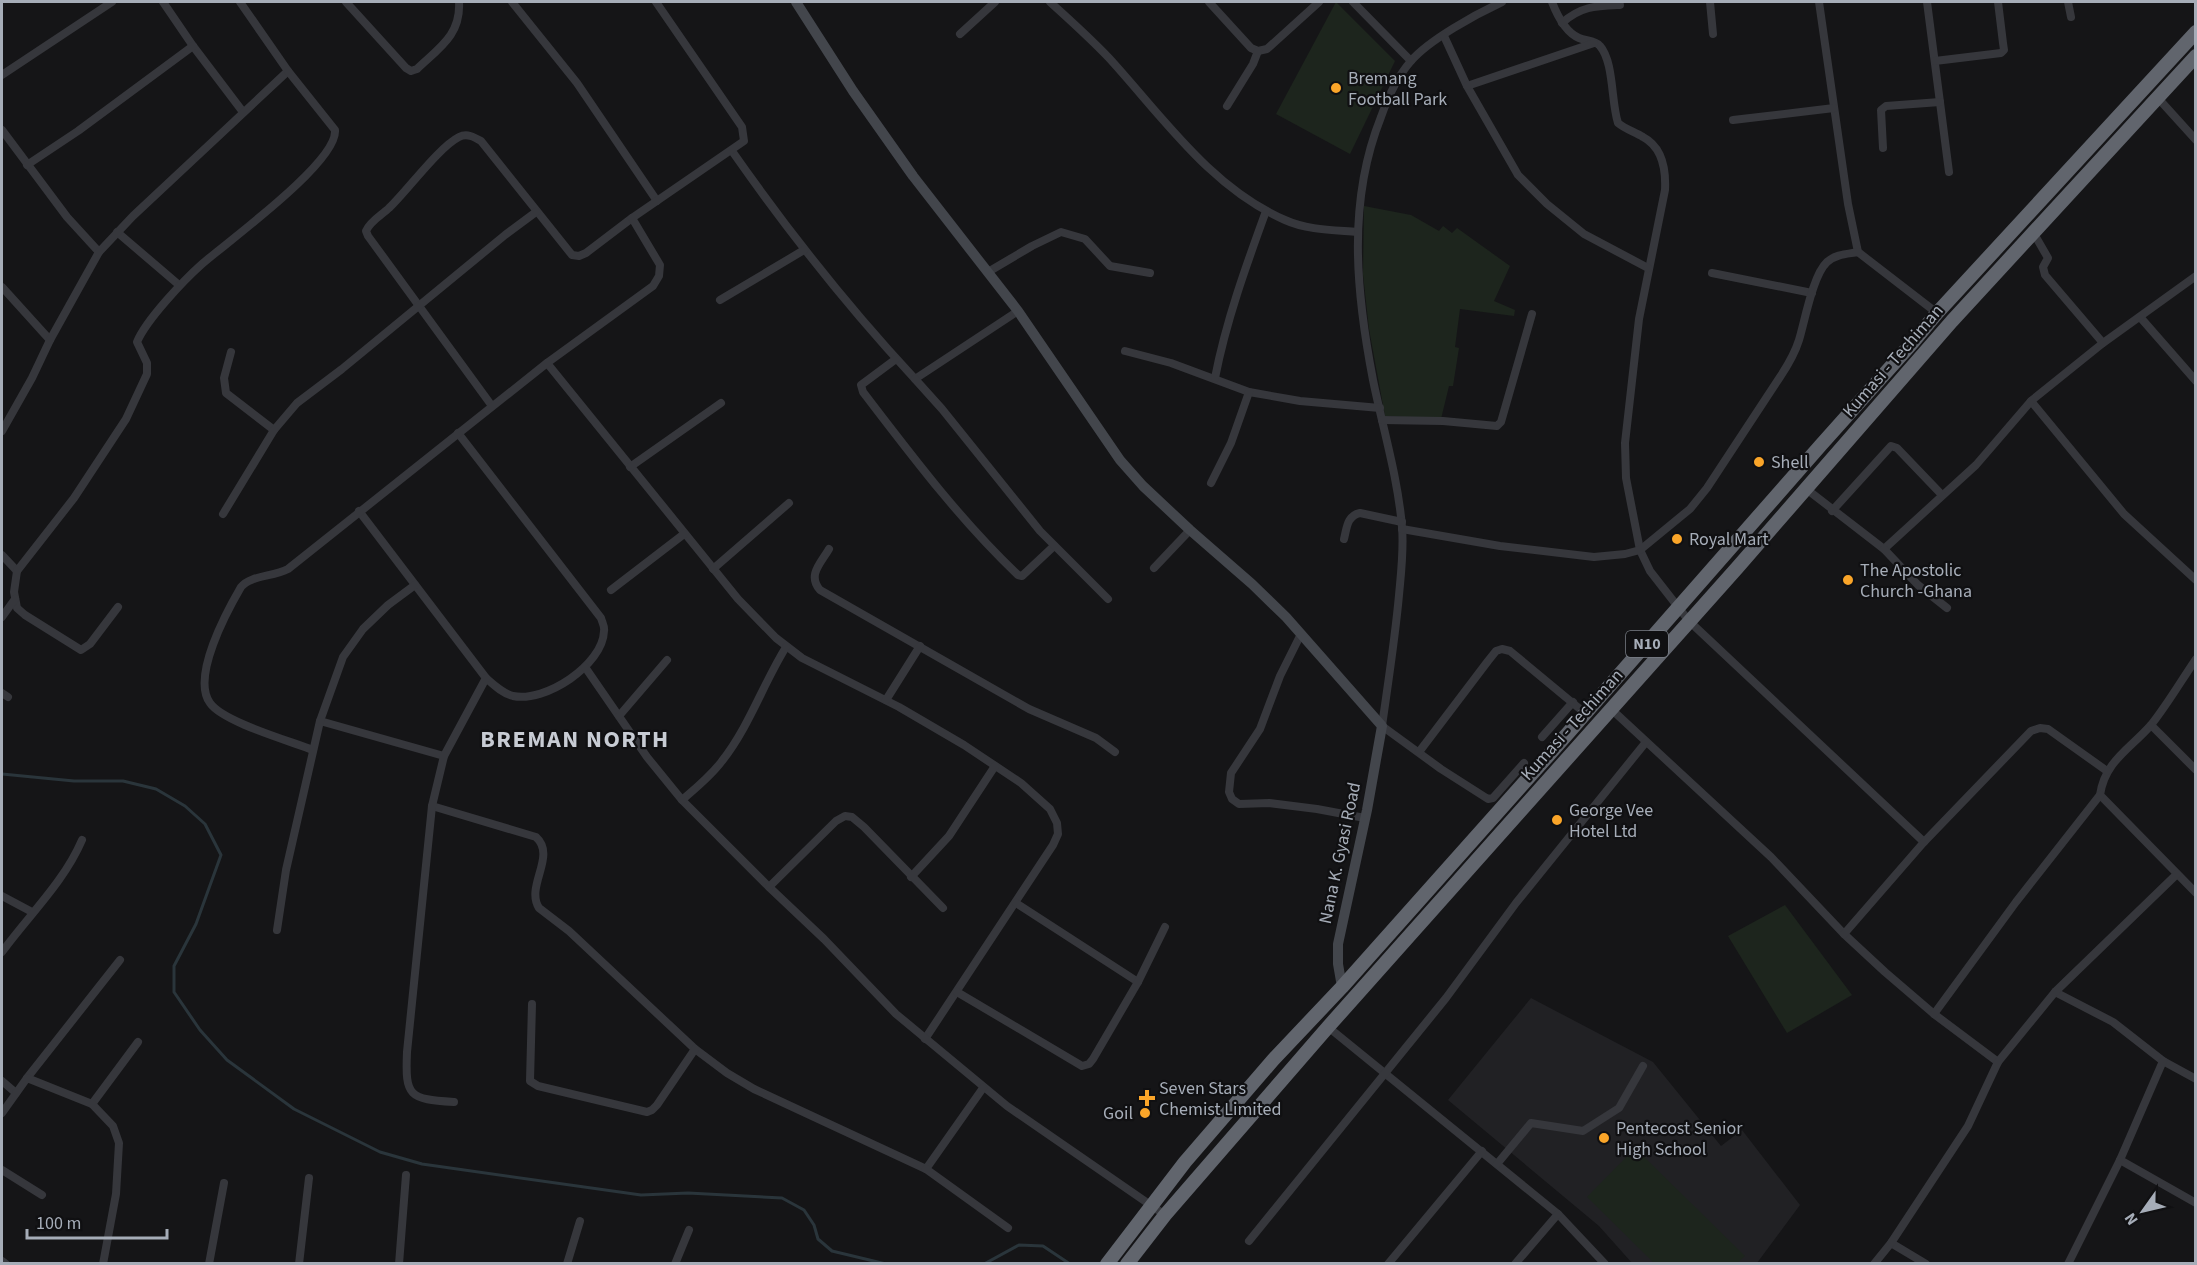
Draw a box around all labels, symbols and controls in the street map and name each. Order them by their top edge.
place label: Bremang Football Park [1348,66,1447,112]
marker: Bremang Football Park [1329,81,1343,95]
street label: Kumasi - Techiman [1837,299,1949,423]
place label: Shell [1771,450,1809,475]
marker: Shell [1752,455,1766,469]
place label: Royal Mart [1689,527,1769,552]
marker: Royal Mart [1670,532,1684,546]
place label: The Apostolic Church -Ghana [1860,558,1972,604]
marker: The Apostolic Church -Ghana [1841,573,1855,587]
road number: N10 [1626,631,1668,657]
street label: Kumasi - Techiman [1515,664,1629,786]
district label: BREMAN NORTH [480,722,670,757]
street label: Nana K. Gyasi Road [1313,780,1367,926]
place label: George Vee Hotel Ltd [1569,798,1653,844]
marker: George Vee Hotel Ltd [1550,813,1564,827]
place label: Seven Stars Chemist Limited [1159,1076,1282,1122]
marker: Seven Stars Chemist Limited [1140,1091,1154,1105]
place label: Goil [1103,1101,1133,1126]
marker: Goil [1138,1106,1152,1120]
place label: Pentecost Senior High School [1616,1116,1743,1162]
marker: Pentecost Senior High School [1597,1131,1611,1145]
north arrow [2113,1181,2173,1241]
scale bar [27,1202,166,1240]
text: N [2119,1208,2143,1229]
text: 100 m [36,1211,81,1236]

